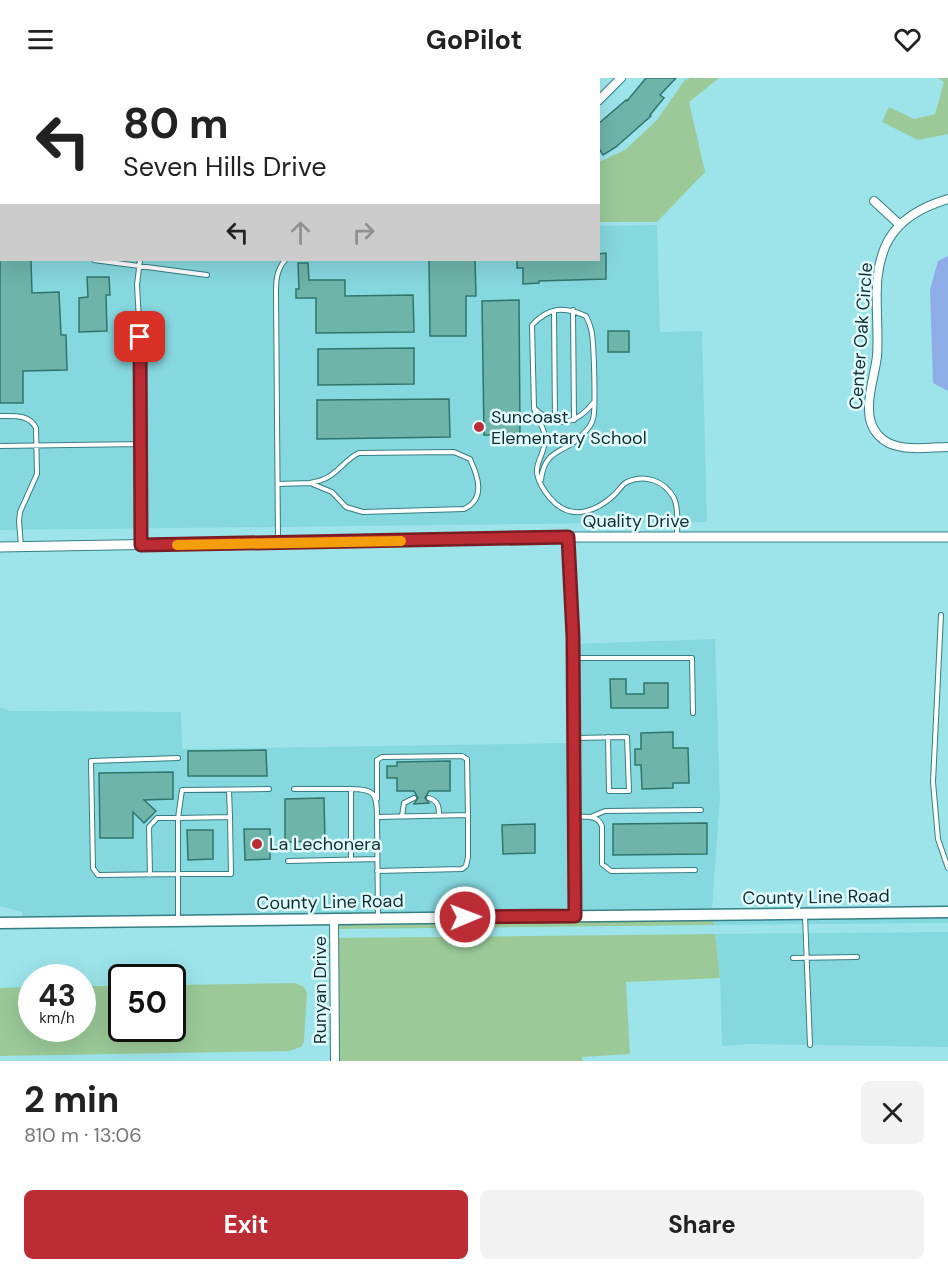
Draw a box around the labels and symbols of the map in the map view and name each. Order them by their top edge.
street label: Center Oak Circle [844,262,878,410]
pin [114,311,165,362]
place label: Suncoast Elementary School [491,405,647,450]
marker: Suncoast Elementary School [472,420,486,434]
street label: Quality Drive [583,509,689,533]
place label: La Lechonera [269,832,381,856]
marker: La Lechonera [250,837,264,851]
street label: County Line Road [742,884,890,910]
position arrow [433,885,497,949]
street label: County Line Road [256,889,404,915]
street label: Runyan Drive [308,936,332,1044]
speed limit sign: 50 [108,964,186,1042]

